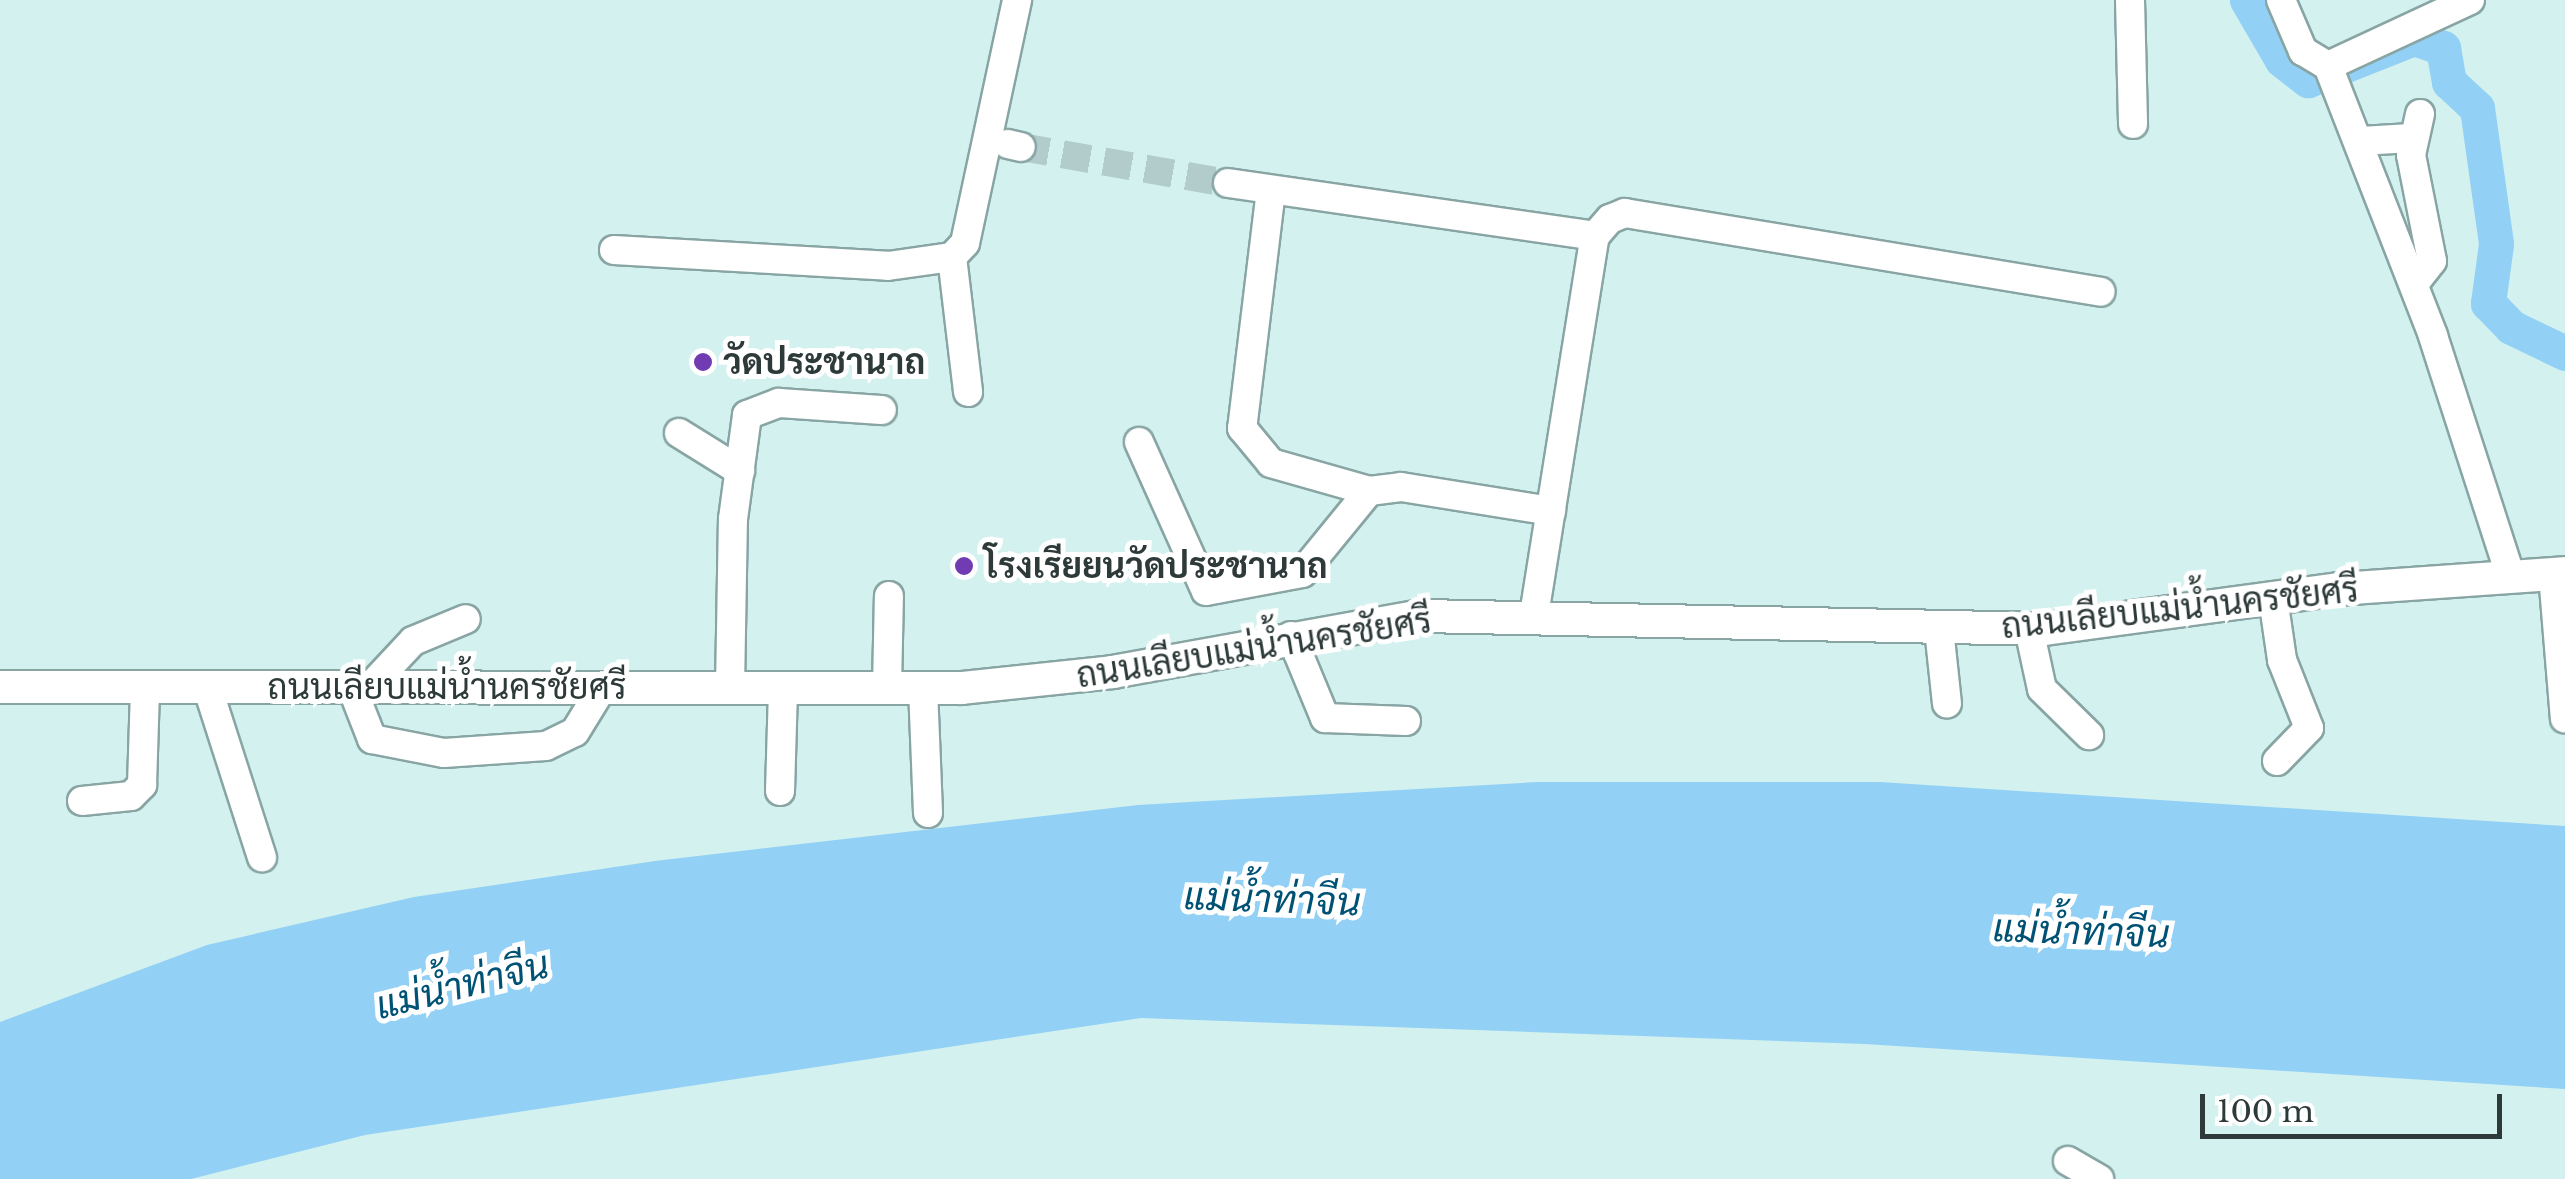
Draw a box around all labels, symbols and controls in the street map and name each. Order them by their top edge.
place label: วัดประชานาถ [723,341,925,383]
marker: วัดประชานาถ [692,351,714,373]
place label: โรงเรียยนวัดประชานาถ [984,545,1328,587]
marker: โรงเรียยนวัดประชานาถ [953,555,975,577]
street label: ถนนเลียบแม่น้ำนครชัยศรี [1999,568,2361,648]
street label: ถนนเลียบแม่น้ำนครชัยศรี [1073,599,1435,697]
street label: ถนนเลียบแม่น้ำนครชัยศรี [267,666,627,708]
water label: แม่น้ำท่าจีน [1183,873,1361,925]
water label: แม่น้ำท่าจีน [1992,905,2170,957]
water label: แม่น้ำท่าจีน [371,942,553,1028]
scale bar [2205,1074,2508,1136]
text: 100 m [2217,1093,2314,1130]

